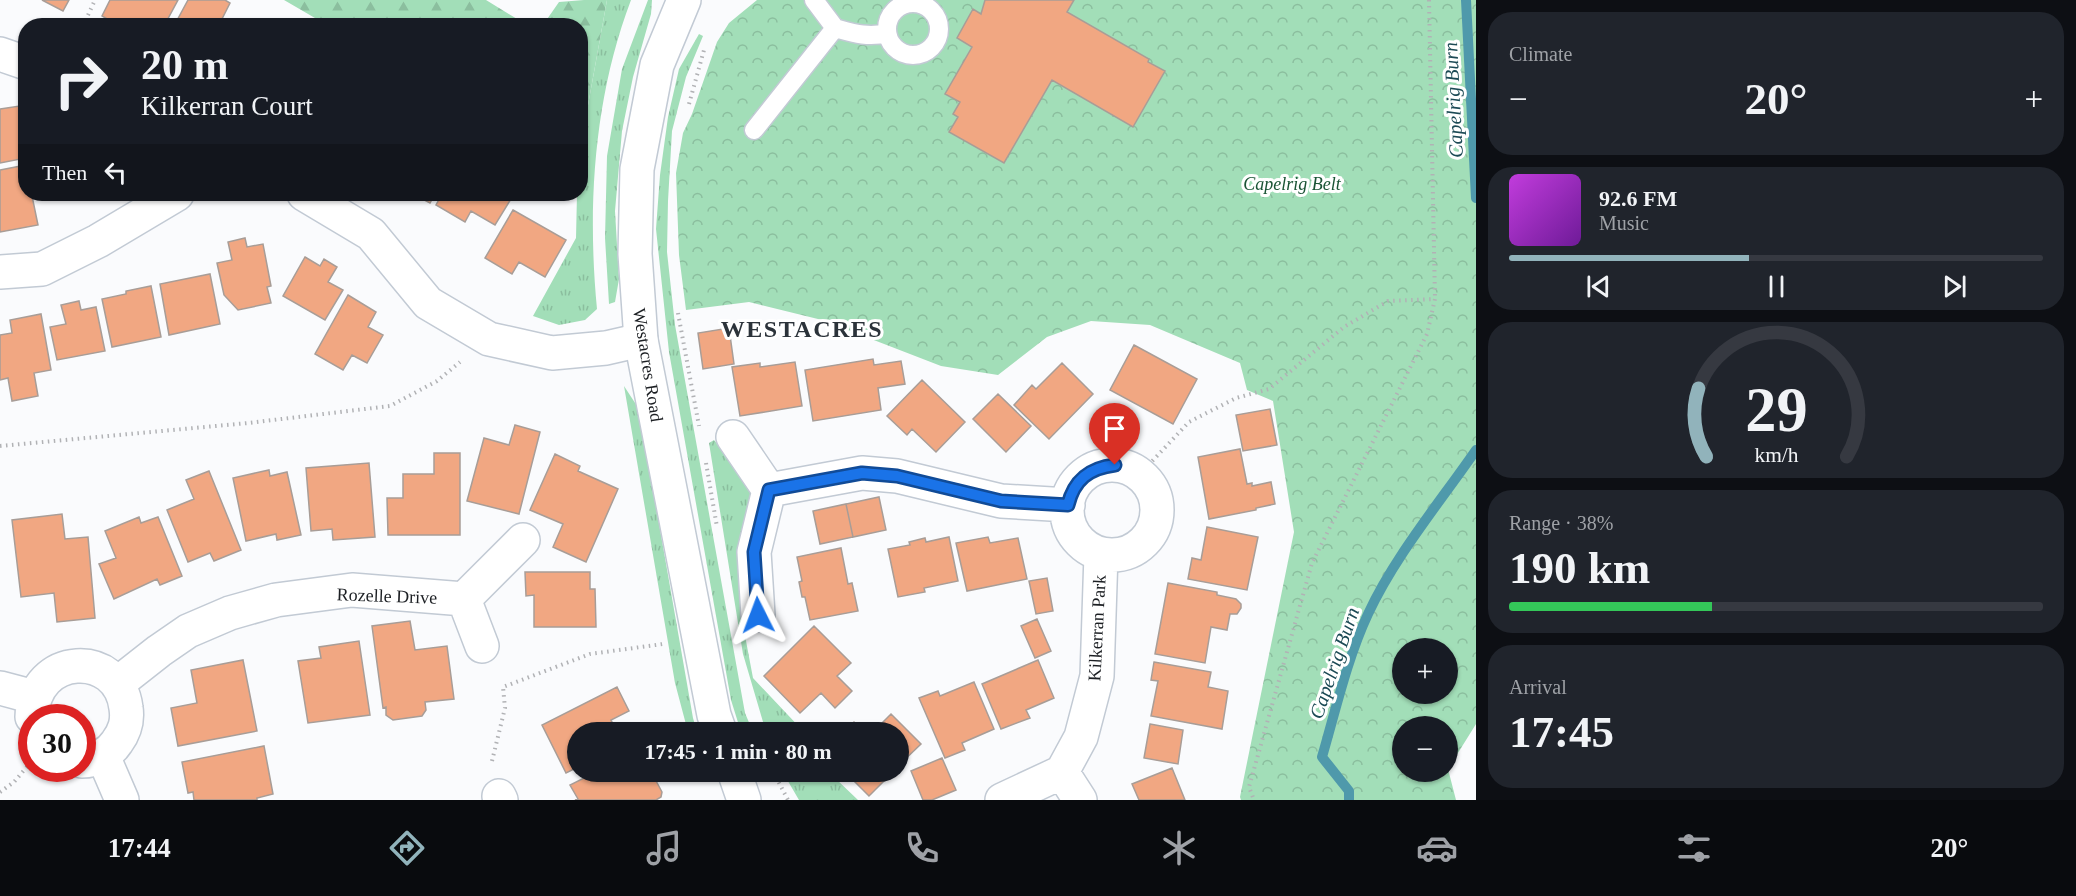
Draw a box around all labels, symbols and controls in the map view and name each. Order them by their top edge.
water label: Capelrig Burn [1439,41,1468,159]
icon: right [42,42,120,120]
text: 20 m [141,42,229,88]
text: Climate [1509,43,1572,65]
text: 20° [1745,74,1808,124]
text: − [1509,81,1528,117]
text: + [2024,81,2043,117]
text: Kilkerran Court [141,91,313,121]
icon: left [99,156,132,189]
text: Then [42,160,87,185]
park label: Capelrig Belt [1243,174,1342,194]
text: 92.6 FM [1599,186,1677,211]
text: Music [1599,212,1649,234]
icon: previous [1582,270,1615,303]
icon: pause [1760,270,1793,303]
icon: next [1938,270,1971,303]
street label: Westacres Road [629,307,667,423]
district label: WESTACRES [721,316,883,342]
text: 29 [1745,375,1807,444]
pin [1089,403,1140,465]
icon: arrive [1098,412,1131,445]
text: km/h [1754,443,1798,467]
text: Range · 38% [1509,512,1613,534]
text: 190 km [1509,543,1650,593]
street label: Kilkerran Park [1084,574,1110,682]
position arrow [726,583,790,647]
street label: Rozelle Drive [336,584,438,608]
water label: Capelrig Burn [1305,605,1364,722]
map controls [1392,638,1458,782]
button: + [1392,638,1458,704]
text: Arrival [1509,676,1567,698]
speed limit sign: 30 [18,704,96,782]
text: 17:45 [1509,707,1614,757]
button: − [1392,716,1458,782]
text: 17:45 · 1 min · 80 m [645,739,832,764]
icon: directions [386,827,428,869]
icon: music [643,827,685,869]
icon: phone [901,827,943,869]
icon: climate [1158,827,1200,869]
icon: car [1416,827,1458,869]
icon: filters [1673,827,1715,869]
text: 17:44 [108,833,171,863]
text: 20° [1930,833,1968,863]

